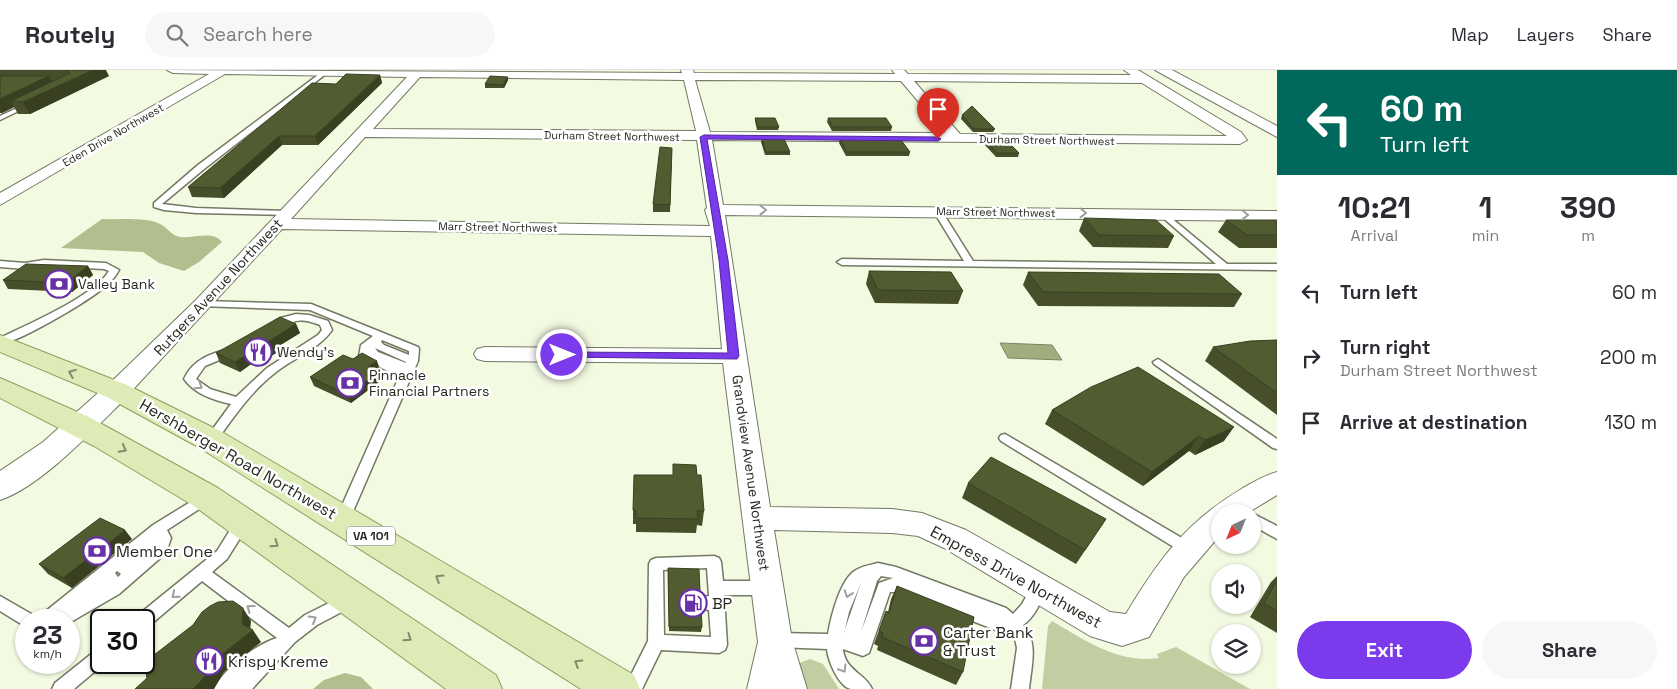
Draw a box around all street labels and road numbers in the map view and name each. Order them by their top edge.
street label: Eden Drive Northwest [60,100,166,170]
street label: Durham Street Northwest [544,128,680,144]
street label: Durham Street Northwest [979,132,1115,148]
street label: Marr Street Northwest [936,204,1056,220]
street label: Rutgers Avenue Northwest [150,215,286,359]
street label: Marr Street Northwest [438,219,558,235]
street label: Grandview Avenue Northwest [728,374,774,572]
street label: Hershberger Road Northwest [136,394,340,524]
street label: Empress Drive Northwest [926,521,1106,633]
road number: VA 101 [347,526,395,546]

